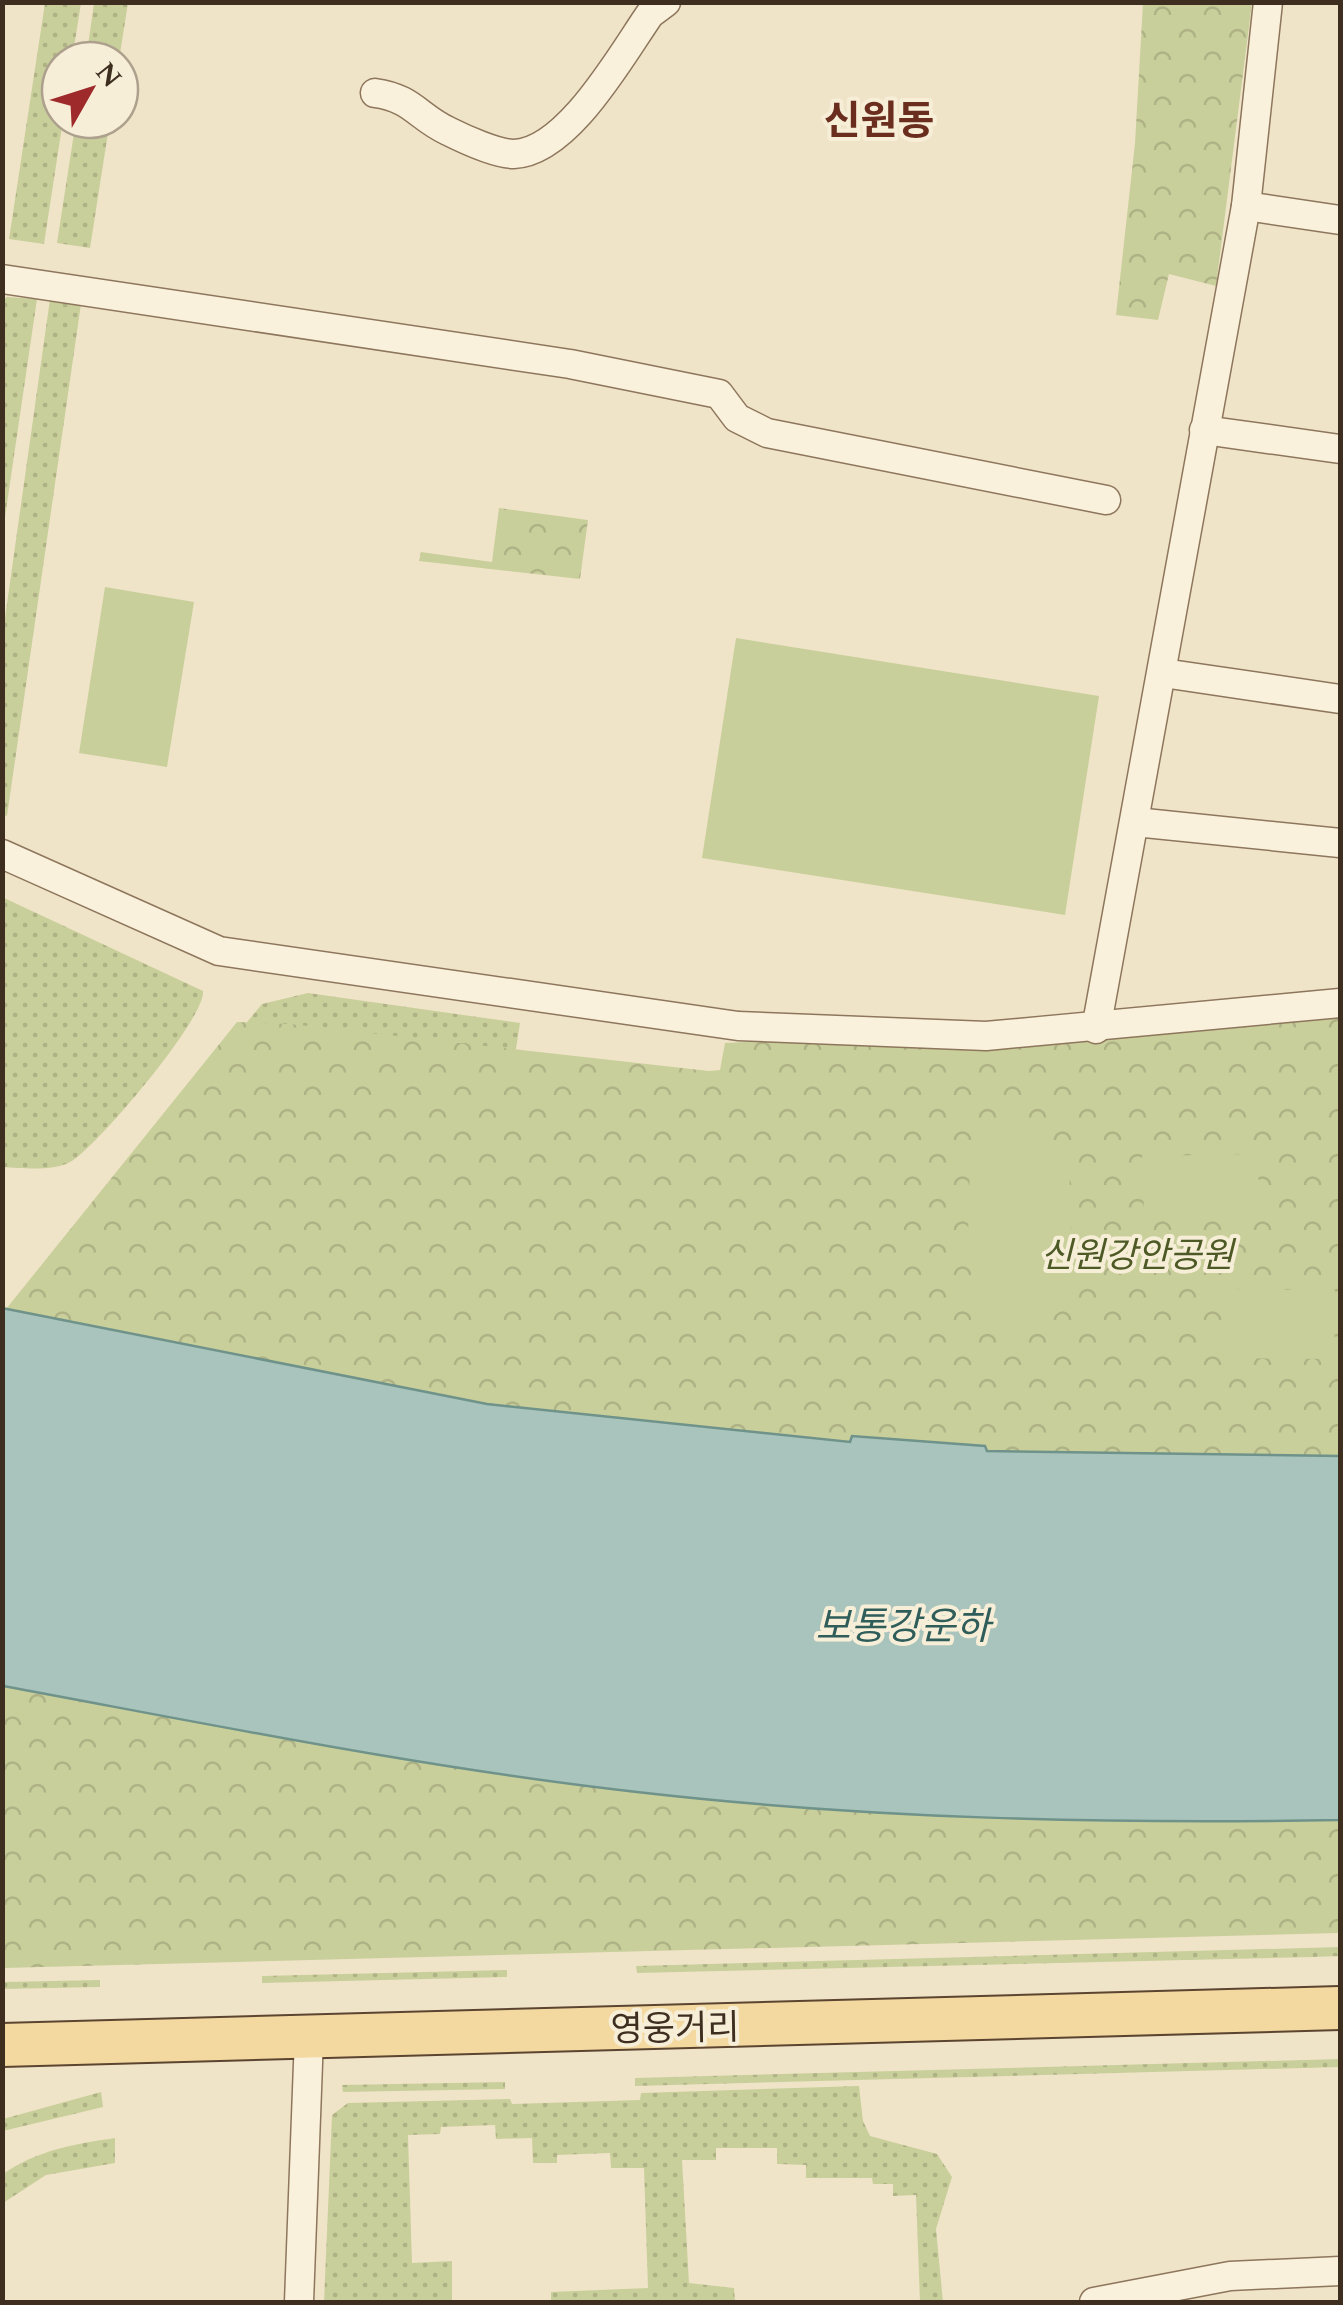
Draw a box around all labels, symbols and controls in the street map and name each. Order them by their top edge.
north arrow [40,40,140,140]
text: N [84,53,132,98]
district label: 신원동 [824,92,934,153]
park label: 신원강안공원 [1040,1230,1236,1283]
water label: 보통강운하 [816,1599,994,1657]
street label: 영웅거리 [610,2002,740,2057]

